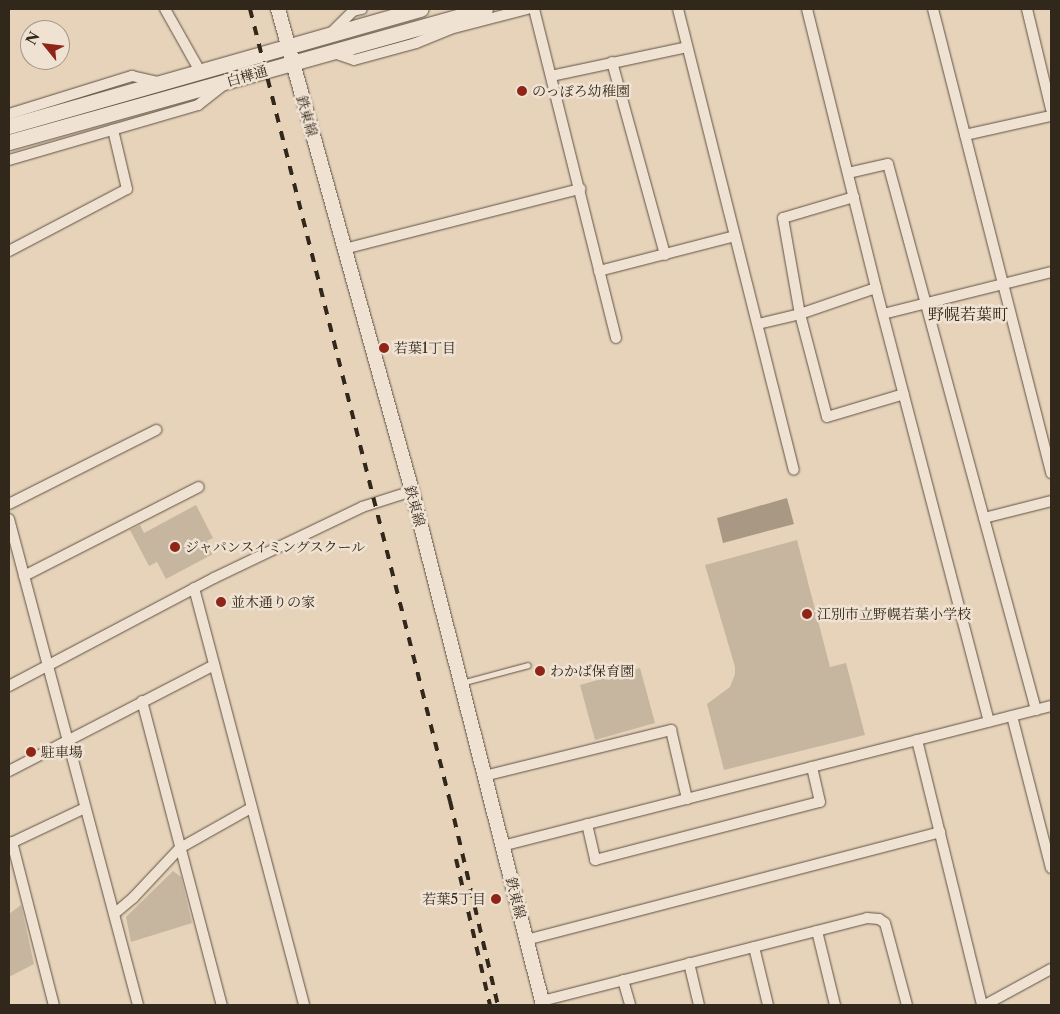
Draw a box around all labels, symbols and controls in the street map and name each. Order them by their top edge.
north arrow [20,20,70,70]
text: N [22,29,44,48]
street label: 白樺通 [224,62,270,90]
place label: のっぽろ幼稚園 [532,83,630,99]
marker: のっぽろ幼稚園 [516,85,528,97]
street label: 鉄東線 [293,93,321,139]
district label: 野幌若葉町 [928,304,1008,324]
place label: 若葉1丁目 [394,340,456,356]
marker: 若葉1丁目 [378,342,390,354]
street label: 鉄東線 [401,484,429,528]
place label: ジャパンスイミングスクール [185,539,367,555]
marker: ジャパンスイミングスクール [169,541,181,553]
place label: 並木通りの家 [231,594,315,610]
marker: 並木通りの家 [215,596,227,608]
place label: 江別市立野幌若葉小学校 [817,606,971,622]
marker: 江別市立野幌若葉小学校 [801,608,813,620]
place label: わかば保育園 [550,663,634,679]
marker: わかば保育園 [534,665,546,677]
place label: 駐車場 [41,744,83,760]
marker: 駐車場 [25,746,37,758]
street label: 鉄東線 [503,876,529,920]
place label: 若葉5丁目 [422,891,486,907]
marker: 若葉5丁目 [490,893,502,905]

